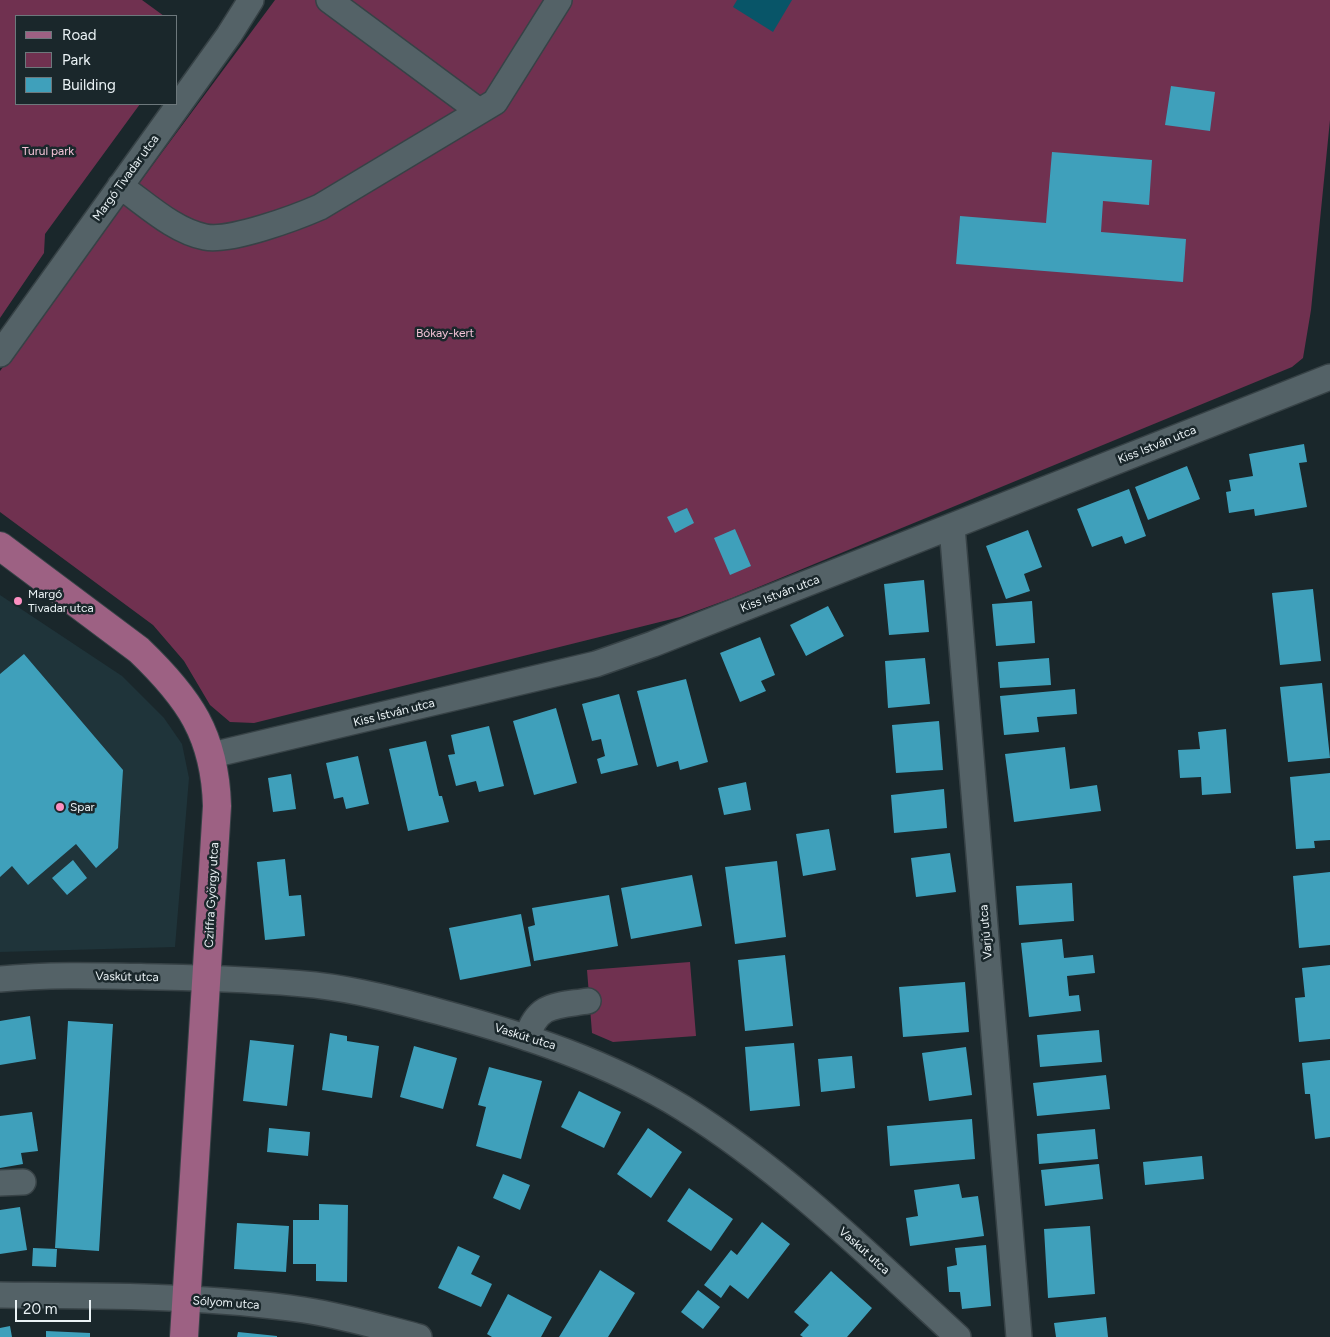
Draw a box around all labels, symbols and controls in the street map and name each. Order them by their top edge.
legend [15,15,178,105]
text: Road [62,26,97,44]
text: Park [62,51,91,69]
text: Building [62,76,116,94]
street label: Margó Tivadar utca [90,132,162,224]
park label: Turul park [22,144,74,158]
park label: Bókay-kert [416,326,474,340]
street label: Kiss István utca [1116,423,1198,467]
street label: Kiss István utca [739,572,821,616]
place label: Margó Tivadar utca [28,587,94,615]
marker: Margó Tivadar utca [12,595,24,607]
street label: Kiss István utca [352,696,436,730]
place label: Spar [70,800,95,814]
marker: Spar [54,801,66,813]
street label: Cziffra György utca [202,842,222,948]
street label: Varjú utca [976,904,996,960]
street label: Vaskút utca [95,969,159,985]
street label: Vaskút utca [493,1021,557,1053]
street label: Vaskút utca [836,1224,892,1278]
scale bar [18,1290,94,1322]
street label: Sólyom utca [192,1293,260,1313]
text: 20 m [23,1300,57,1318]

